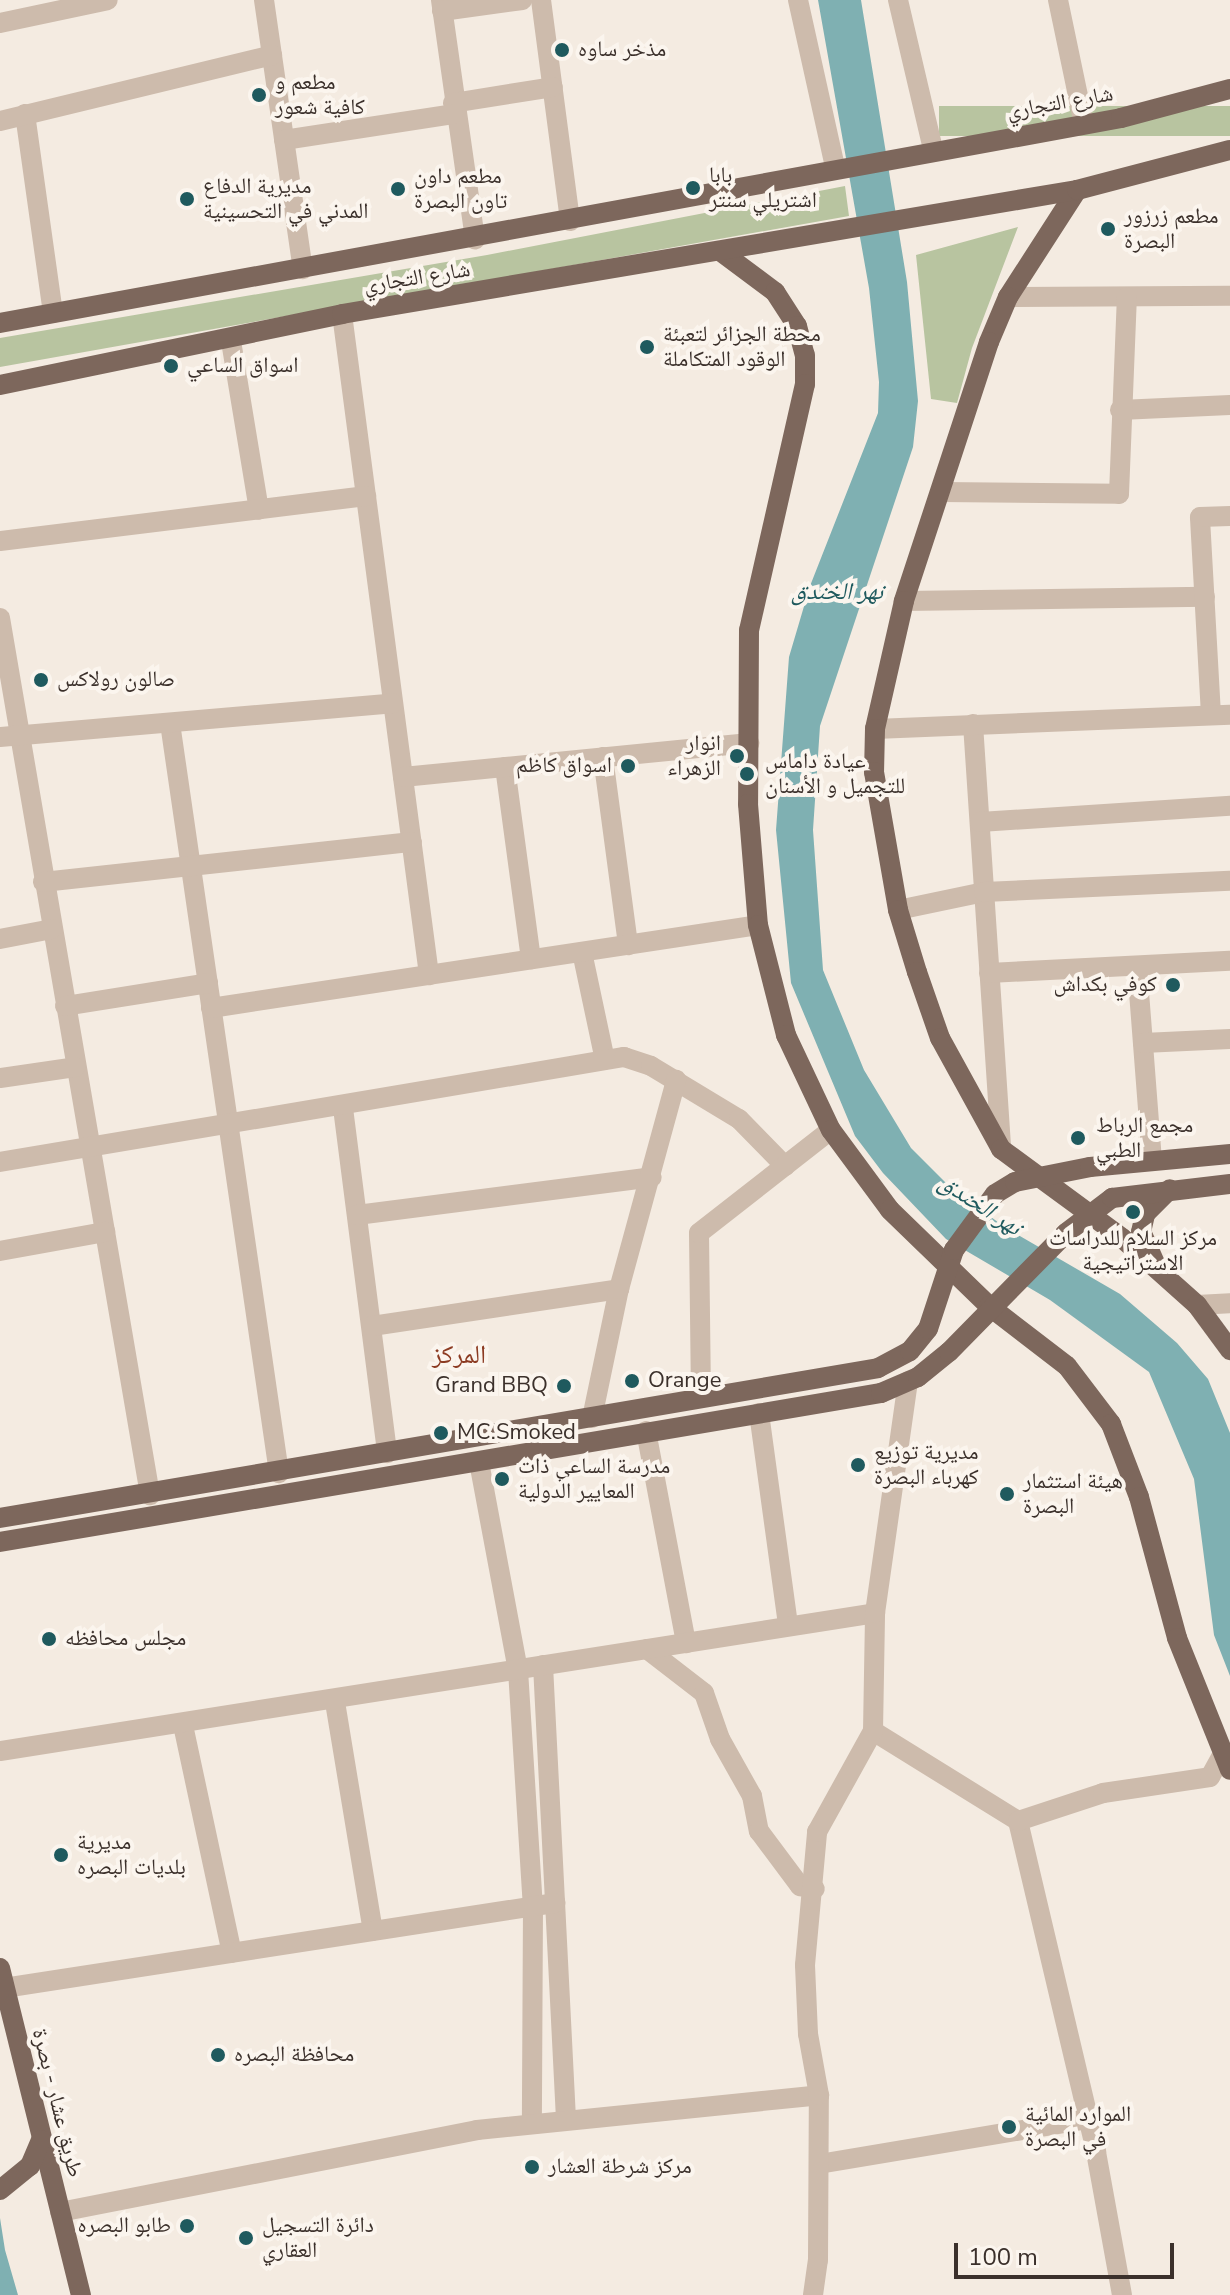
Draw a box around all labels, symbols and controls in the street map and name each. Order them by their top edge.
place label: مذخر ساوه [578,37,666,63]
marker: مذخر ساوه [553,41,571,59]
place label: مطعم و كافية شعور [275,69,365,120]
street label: شارع التجاري [1005,81,1115,125]
marker: مطعم و كافية شعور [250,86,268,104]
place label: بابا اشتريلي سنتر [709,162,817,214]
place label: مطعم داون تاون البصرة [414,163,507,214]
place label: مديرية الدفاع المدني في التحسينية [203,173,369,224]
marker: بابا اشتريلي سنتر [684,179,702,197]
marker: مطعم داون تاون البصرة [389,180,407,198]
marker: مديرية الدفاع المدني في التحسينية [178,190,196,208]
place label: مطعم زرزور البصرة [1124,203,1219,254]
marker: مطعم زرزور البصرة [1099,220,1117,238]
street label: شارع التجاري [362,257,472,299]
place label: محطة الجزائر لتعبئة الوقود المتكاملة [663,321,821,372]
marker: محطة الجزائر لتعبئة الوقود المتكاملة [638,338,656,356]
place label: اسواق الساعي [187,353,298,379]
marker: اسواق الساعي [162,357,180,375]
water label: نهر الخندق [791,578,883,606]
place label: صالون رولاكس [57,667,175,693]
marker: صالون رولاكس [32,671,50,689]
place label: انوار الزهراء [667,730,721,782]
marker: انوار الزهراء [728,747,746,765]
place label: عيادة داماس للتجميل و الأسنان [765,748,905,800]
place label: اسواق كاظم [516,753,612,779]
marker: اسواق كاظم [619,757,637,775]
marker: عيادة داماس للتجميل و الأسنان [736,763,758,785]
place label: كوفي بكداش [1053,972,1157,998]
marker: كوفي بكداش [1164,976,1182,994]
place label: مجمع الرباط الطبي [1096,1112,1193,1164]
marker: مجمع الرباط الطبي [1067,1127,1089,1149]
water label: نهر الخندق [933,1168,1027,1242]
marker: مركز السلام للدراسات الاستراتيجية [1124,1203,1142,1221]
place label: مركز السلام للدراسات الاستراتيجية [1049,1225,1217,1276]
district label: المركز [432,1339,486,1371]
place label: Orange [648,1368,721,1394]
marker: Orange [623,1372,641,1390]
place label: Grand BBQ [435,1373,548,1399]
marker: Grand BBQ [555,1377,573,1395]
place label: MC.Smoked [457,1420,576,1446]
marker: MC.Smoked [432,1424,450,1442]
place label: مديرية توزيع كهرباء البصرة [874,1439,979,1490]
place label: مدرسة الساعي ذات المعايير الدولية [518,1453,670,1504]
marker: مديرية توزيع كهرباء البصرة [849,1456,867,1474]
place label: هيئة استثمار البصرة [1023,1468,1123,1520]
marker: مدرسة الساعي ذات المعايير الدولية [493,1470,511,1488]
marker: هيئة استثمار البصرة [998,1485,1016,1503]
place label: مجلس محافظه [65,1626,186,1652]
marker: مجلس محافظه [40,1630,58,1648]
place label: مديرية بلديات البصره [77,1829,186,1880]
marker: مديرية بلديات البصره [52,1846,70,1864]
street label: طريق عشار - بصرة [26,2026,88,2180]
place label: محافظة البصره [234,2042,354,2068]
marker: محافظة البصره [209,2046,227,2064]
place label: الموارد المائية في البصرة [1025,2101,1131,2152]
marker: الموارد المائية في البصرة [1000,2118,1018,2136]
place label: مركز شرطة العشار [548,2154,692,2180]
marker: مركز شرطة العشار [523,2158,541,2176]
place label: دائرة التسجيل العقاري [262,2212,374,2264]
place label: طابو البصره [78,2213,171,2239]
marker: طابو البصره [178,2217,196,2235]
scale bar [958,2227,1178,2277]
marker: دائرة التسجيل العقاري [237,2229,255,2247]
text: 100 m [968,2241,1038,2273]

